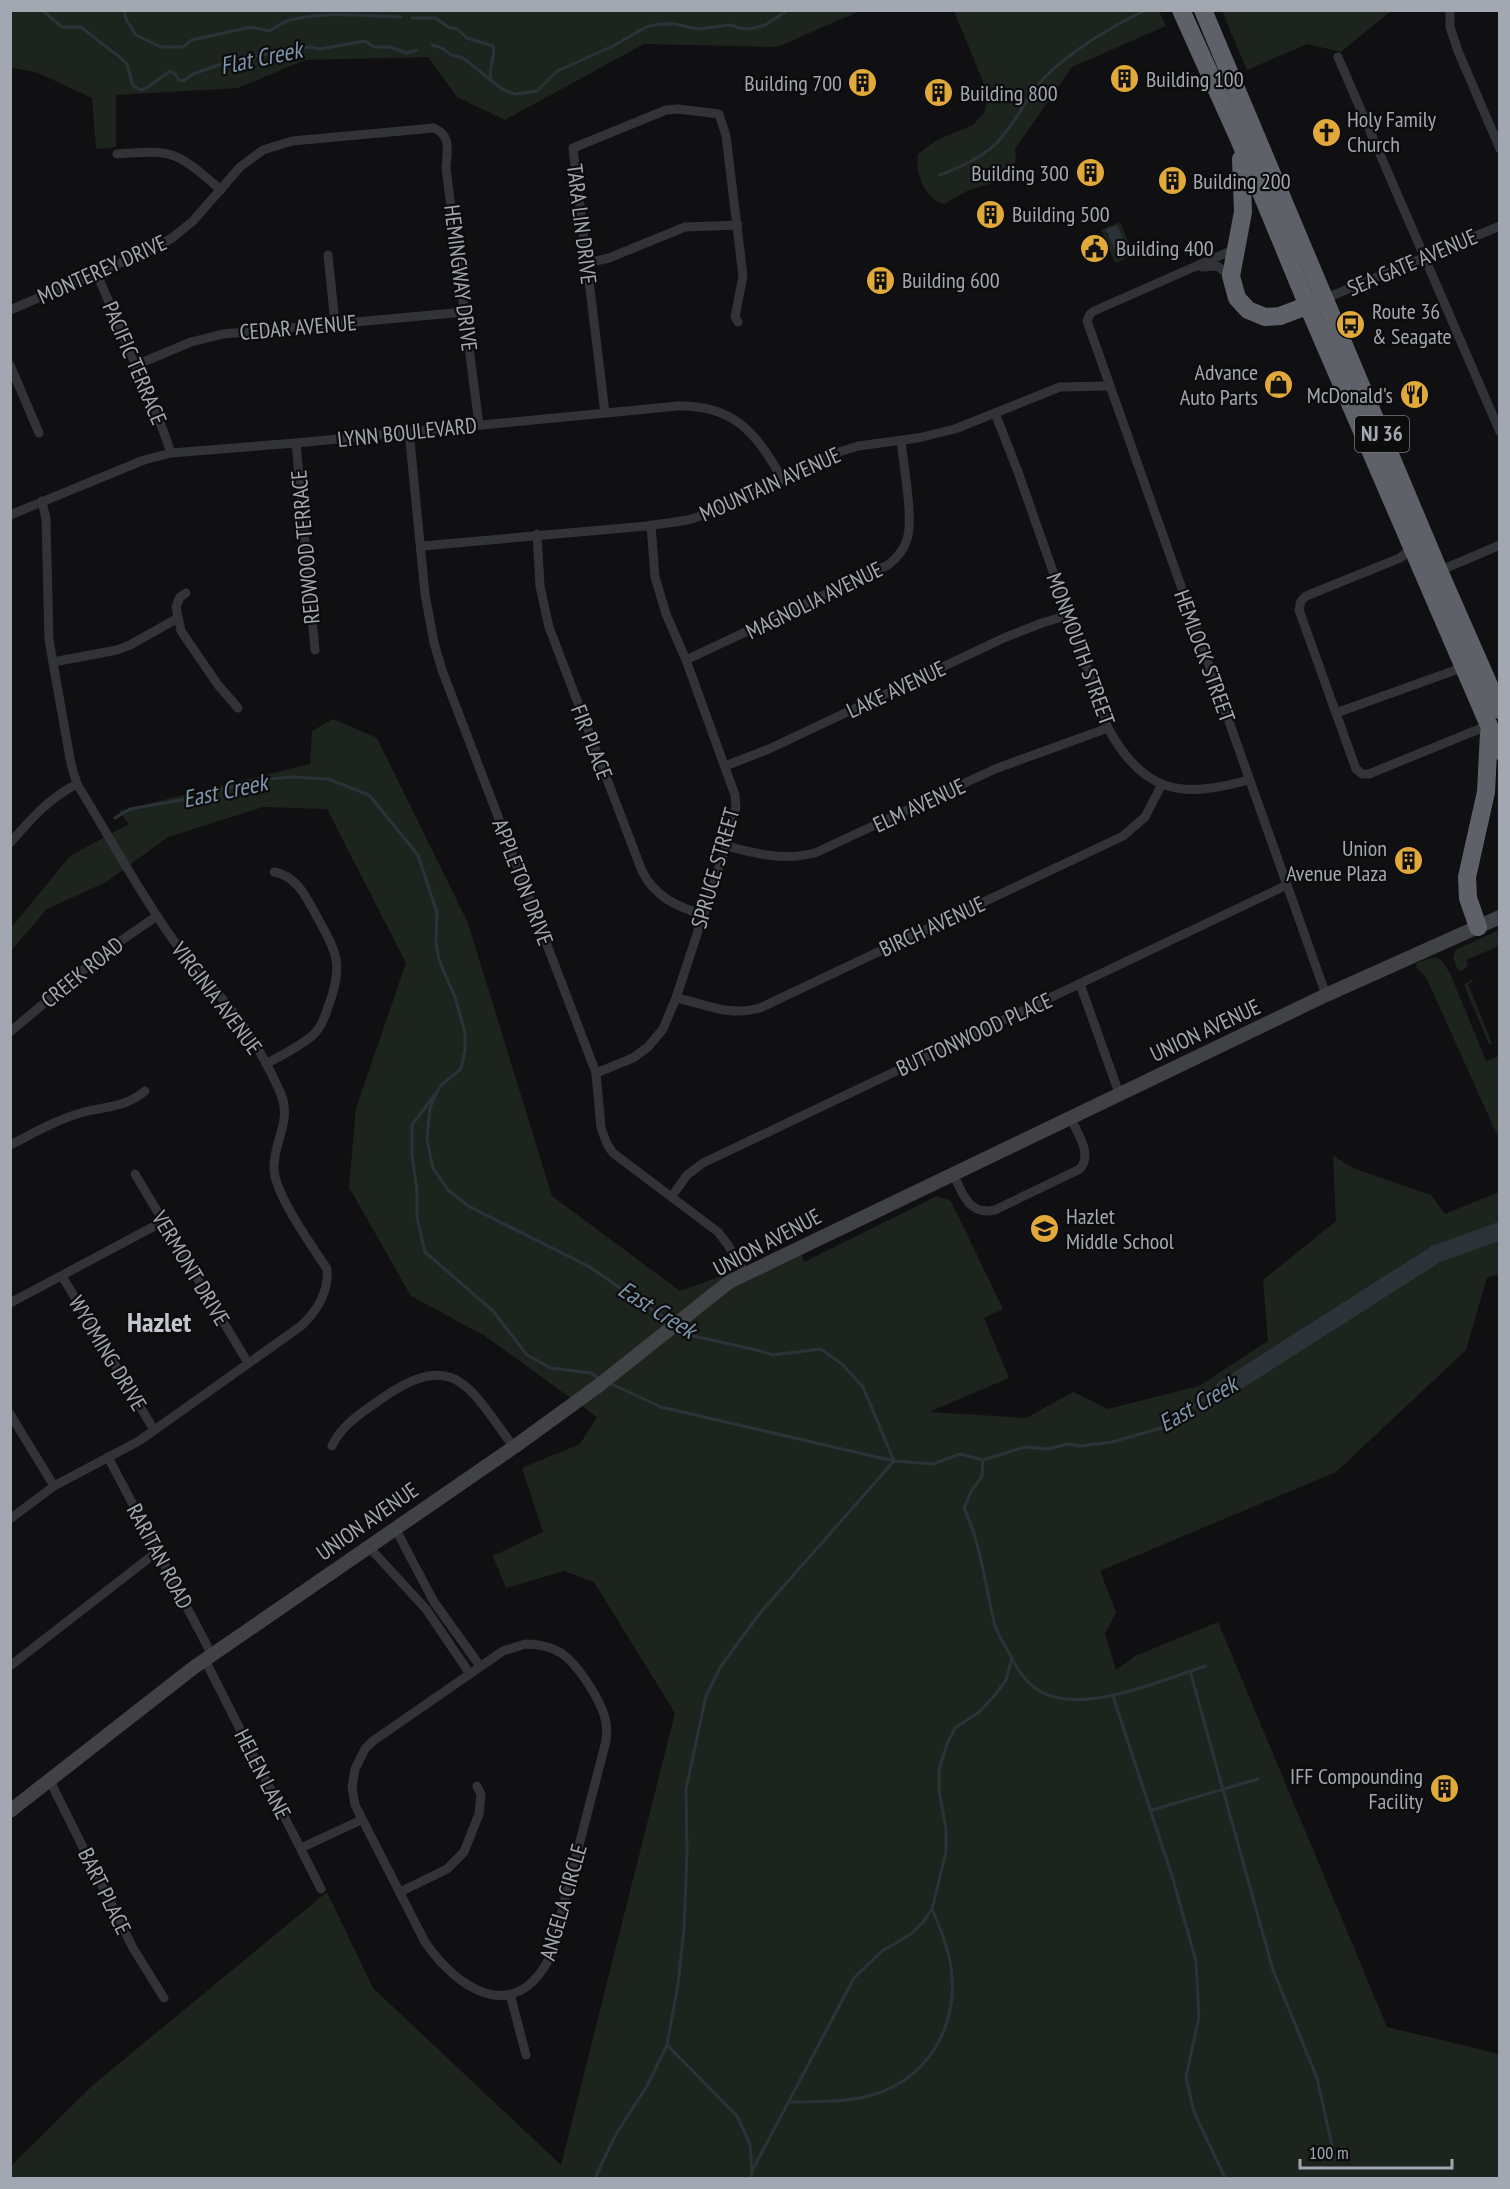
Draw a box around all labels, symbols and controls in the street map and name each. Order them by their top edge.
water label: Flat Creek [217,33,307,81]
building icon: Building 100 [1109,63,1141,95]
place label: Building 100 [1146,65,1244,93]
building icon: Building 700 [847,67,879,99]
place label: Building 700 [744,69,842,97]
building icon: Building 800 [923,77,955,109]
place label: Building 800 [960,79,1058,107]
place label: Holy Family Church [1347,105,1437,158]
church icon: Holy Family Church [1310,116,1342,148]
building icon: Building 300 [1074,157,1106,189]
place label: Building 300 [971,159,1069,187]
street label: TARA LIN DRIVE [561,162,603,286]
building icon: Building 200 [1156,165,1188,197]
place label: Building 200 [1193,167,1291,195]
building icon: Building 500 [975,198,1007,230]
place label: Building 500 [1012,200,1110,228]
street label: HEMINGWAY DRIVE [438,203,484,353]
street label: SEA GATE AVENUE [1343,222,1481,302]
street label: MONTEREY DRIVE [33,228,171,310]
public building icon: Building 400 [1079,232,1111,264]
place label: Building 400 [1116,234,1214,262]
building icon: Building 600 [865,264,897,296]
place label: Building 600 [902,266,1000,294]
street label: PACIFIC TERRACE [97,297,173,429]
place label: Route 36 & Seagate [1372,297,1452,350]
street label: CEDAR AVENUE [238,308,358,346]
bus stop icon: Route 36 & Seagate [1335,308,1367,340]
place label: Advance Auto Parts [1180,358,1258,411]
shop icon: Advance Auto Parts [1263,369,1295,401]
restaurant icon: McDonald's [1398,379,1430,411]
place label: McDonald's [1307,381,1393,409]
street label: LYNN BOULEVARD [336,411,478,453]
road number: NJ 36 [1355,416,1409,452]
street label: MOUNTAIN AVENUE [695,440,845,528]
street label: REDWOOD TERRACE [284,469,326,625]
street label: MAGNOLIA AVENUE [741,555,887,645]
street label: MONMOUTH STREET [1040,569,1122,729]
street label: HEMLOCK STREET [1168,586,1242,726]
street label: LAKE AVENUE [842,654,950,724]
street label: FIR PLACE [565,701,619,783]
water label: East Creek [180,766,273,815]
street label: ELM AVENUE [868,771,970,839]
street label: SPRUCE STREET [684,804,746,931]
street label: APPLETON DRIVE [486,815,560,949]
place label: Union Avenue Plaza [1286,834,1387,887]
building icon: Union Avenue Plaza [1392,845,1424,877]
street label: BIRCH AVENUE [875,889,989,963]
street label: CREEK ROAD [35,930,129,1014]
street label: VIRGINIA AVENUE [165,935,268,1060]
street label: BUTTONWOOD PLACE [892,986,1056,1082]
street label: UNION AVENUE [1145,992,1265,1068]
street label: UNION AVENUE [708,1202,826,1282]
place label: Hazlet Middle School [1066,1202,1175,1255]
street label: VERMONT DRIVE [145,1205,236,1330]
school or university icon: Hazlet Middle School [1029,1213,1061,1245]
water label: East Creek [613,1274,704,1347]
street label: WYOMING DRIVE [63,1290,153,1416]
district label: Hazlet [127,1303,191,1340]
water label: East Creek [1153,1367,1245,1438]
street label: UNION AVENUE [311,1476,423,1566]
street label: RARITAN ROAD [121,1499,199,1613]
street label: HELEN LANE [228,1724,298,1824]
place label: IFF Compounding Facility [1290,1762,1424,1815]
building icon: IFF Compounding Facility [1428,1773,1460,1805]
street label: ANGELA CIRCLE [533,1841,593,1963]
street label: BART PLACE [72,1843,138,1939]
scale bar [1300,2132,1452,2170]
text: 100 m [1309,2141,1349,2164]

